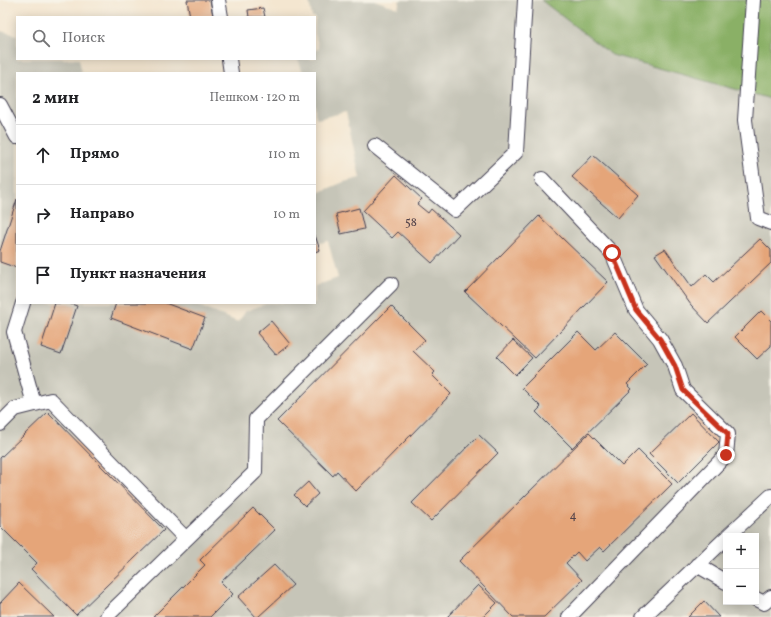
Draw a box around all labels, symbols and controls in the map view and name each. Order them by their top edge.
search box [16,16,316,60]
icon: search [30,27,52,49]
text: Поиск [62,28,105,49]
text: 2 мин [32,87,79,110]
text: Пешком · 120 m [209,89,300,107]
icon: ahead [32,144,54,166]
text: Прямо [70,144,119,165]
text: 110 m [268,146,300,164]
icon: right [32,204,54,226]
text: Направо [70,204,134,225]
text: 10 m [273,206,300,224]
house number: 58 [405,215,417,231]
route start [603,244,621,262]
icon: arrive [32,264,54,286]
text: Пункт назначения [70,264,206,285]
route end [717,446,735,464]
house number: 4 [569,508,577,524]
map controls [723,533,759,605]
button: + [723,533,759,569]
button: − [723,569,759,605]

